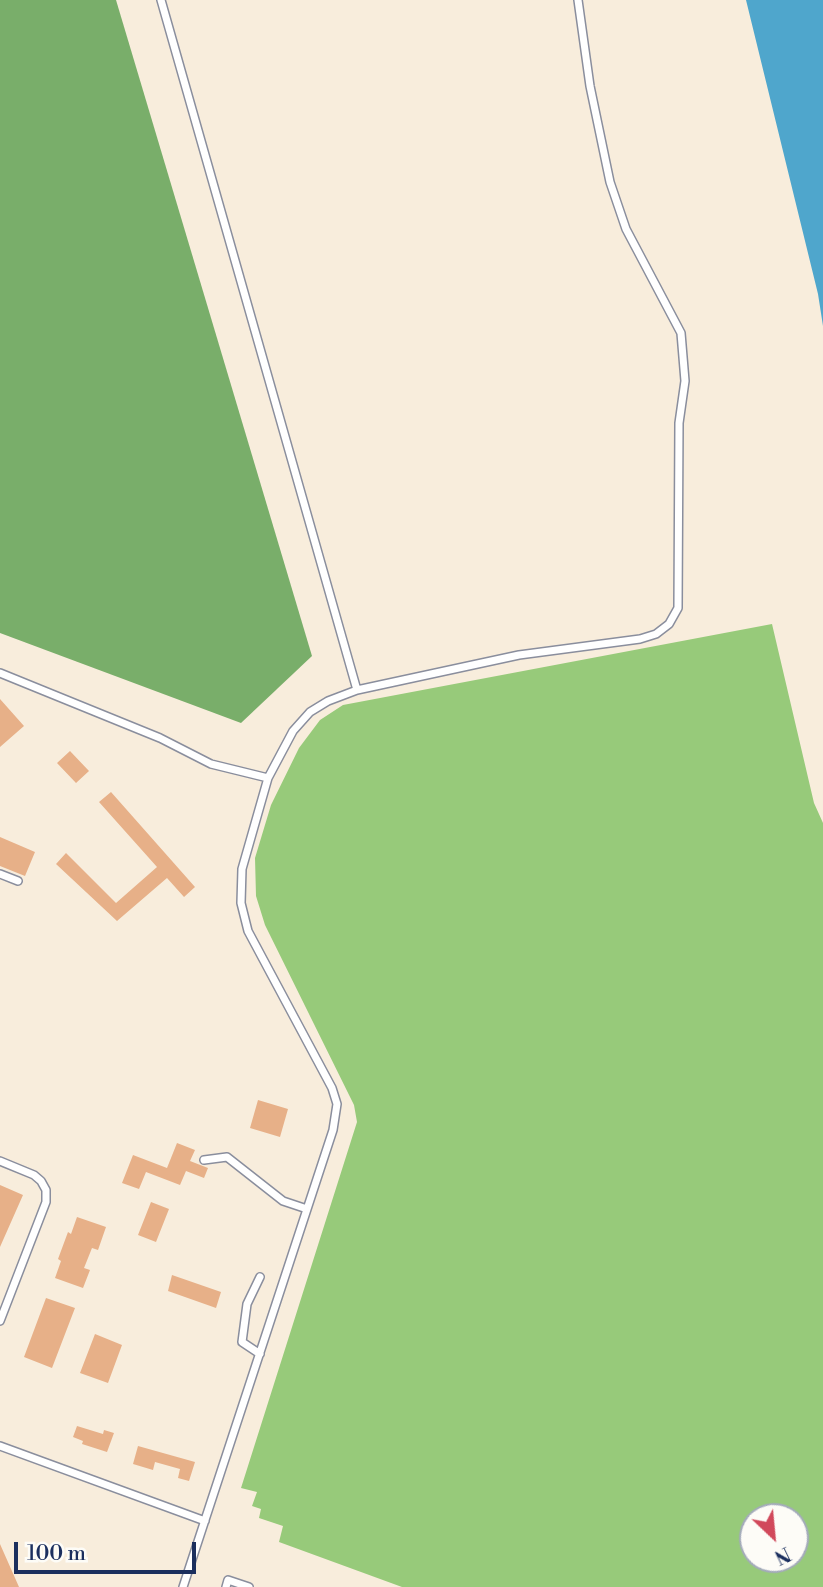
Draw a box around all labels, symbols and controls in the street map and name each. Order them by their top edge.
north arrow [739,1503,809,1573]
scale bar [18,1528,200,1572]
text: 100 m [27,1541,86,1567]
text: N [770,1541,794,1569]

